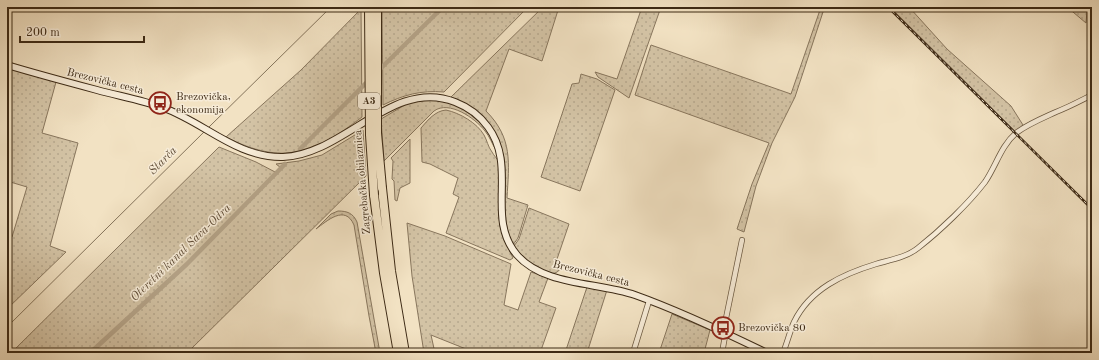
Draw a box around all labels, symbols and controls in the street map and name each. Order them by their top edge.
scale bar [20,18,144,44]
text: 200 m [26,27,60,39]
street label: Brezovička cesta [65,67,145,97]
bus stop icon: Brezovička, ekonomija [147,90,173,116]
place label: Brezovička, ekonomija [176,92,231,116]
road number: A3 [358,93,380,109]
street label: Zagrebačka obilaznica [353,129,373,235]
water label: Starča [146,143,180,177]
water label: Oteretni kanal Sava-Odra [128,202,234,304]
street label: Brezovička cesta [551,259,631,289]
bus stop icon: Brezovička 80 [710,315,736,341]
place label: Brezovička 80 [738,323,806,334]

